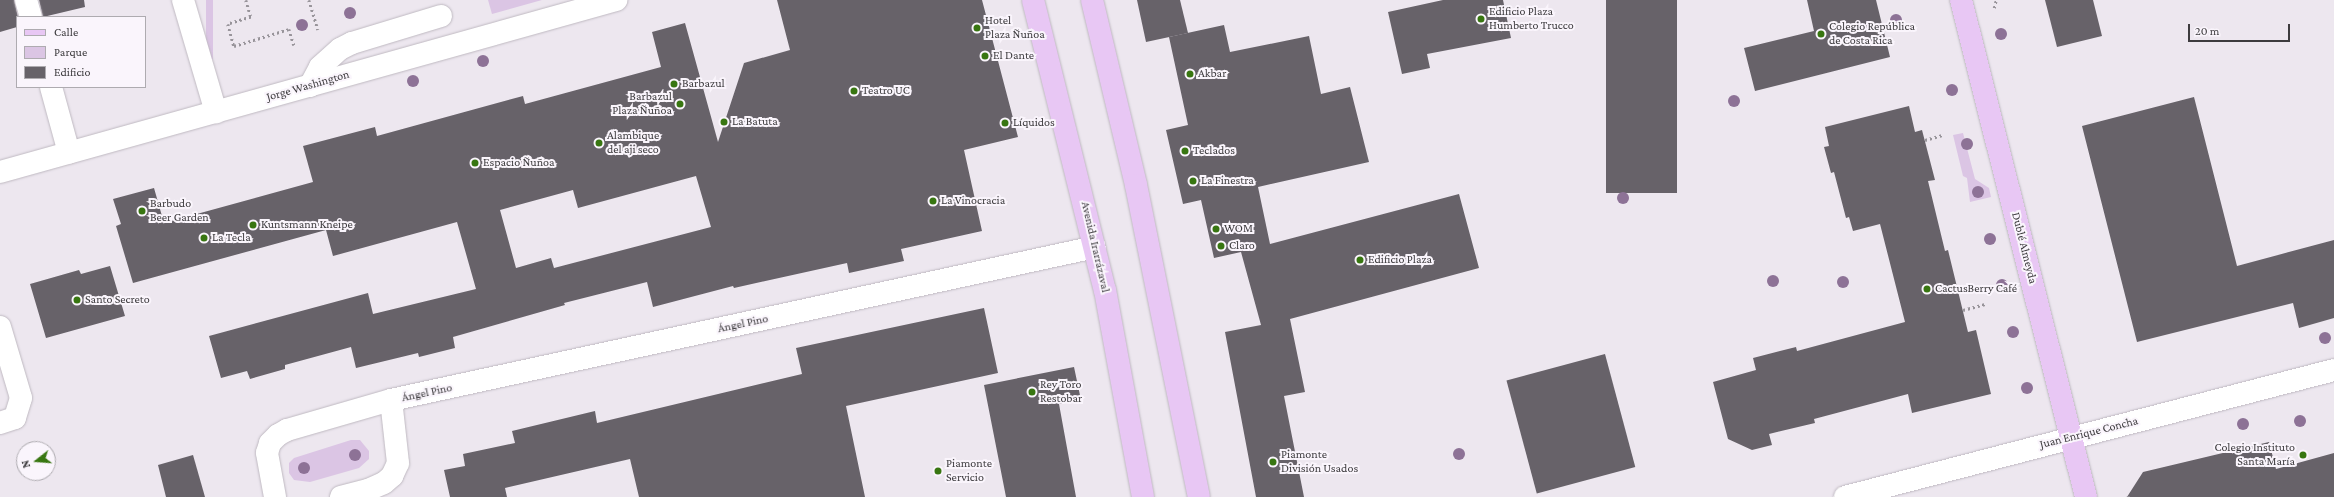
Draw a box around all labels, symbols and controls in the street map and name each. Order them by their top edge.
place label: Edificio Plaza Humberto Trucco [1489,5,1574,33]
place label: Hotel Plaza Ñuñoa [985,14,1045,42]
marker: Edificio Plaza Humberto Trucco [1476,14,1486,24]
legend [16,16,146,88]
scale bar [2190,16,2292,42]
place label: Colegio República de Costa Rica [1829,20,1915,48]
marker: Hotel Plaza Ñuñoa [972,23,982,33]
text: 20 m [2195,24,2219,38]
text: Calle [54,25,78,39]
marker: Colegio República de Costa Rica [1816,29,1826,39]
text: Parque [54,45,87,59]
place label: El Dante [993,49,1034,63]
marker: El Dante [980,51,990,61]
text: Edificio [54,65,90,79]
street label: Jorge Washington [265,67,351,105]
place label: Akbar [1198,67,1226,81]
marker: Akbar [1185,69,1195,79]
place label: Barbazul [682,77,725,91]
marker: Barbazul [669,79,679,89]
place label: Teatro UC [862,84,910,98]
marker: Teatro UC [849,86,859,96]
place label: Barbazul Plaza Ñuñoa [612,90,672,118]
marker: Barbazul Plaza Ñuñoa [675,99,685,109]
place label: La Batuta [732,115,778,129]
place label: Líquidos [1013,116,1055,130]
marker: La Batuta [719,117,729,127]
marker: Líquidos [1000,118,1010,128]
place label: Alambique del aji seco [607,129,659,157]
marker: Alambique del aji seco [594,138,604,148]
place label: Teclados [1193,144,1235,158]
marker: Teclados [1180,146,1190,156]
place label: Espacio Ñuñoa [483,156,555,170]
marker: Espacio Ñuñoa [470,158,480,168]
place label: La Finestra [1201,174,1254,188]
marker: La Finestra [1188,176,1198,186]
place label: La Vinocracia [941,194,1005,208]
marker: La Vinocracia [928,196,938,206]
place label: Barbudo Beer Garden [150,197,209,225]
street label: Avenida Irarrázaval [1078,200,1112,294]
marker: Barbudo Beer Garden [137,206,147,216]
street label: Dublé Almeyda [2008,211,2040,285]
place label: Kuntsmann Kneipe [261,218,353,232]
marker: Kuntsmann Kneipe [248,220,258,230]
place label: WOM [1224,222,1253,236]
marker: WOM [1211,224,1221,234]
place label: La Tecla [212,231,251,245]
marker: La Tecla [199,233,209,243]
place label: Claro [1229,239,1255,253]
marker: Claro [1216,241,1226,251]
place label: Edificio Plaza [1368,253,1432,267]
marker: Edificio Plaza [1355,255,1365,265]
place label: CactusBerry Café [1935,282,2017,296]
marker: CactusBerry Café [1922,284,1932,294]
place label: Santo Secreto [85,293,150,307]
marker: Santo Secreto [72,295,82,305]
street label: Ángel Pino [716,312,770,336]
place label: Rey Toro Restobar [1040,378,1082,406]
street label: Ángel Pino [400,381,454,405]
marker: Rey Toro Restobar [1027,387,1037,397]
street label: Juan Enrique Concha [2038,414,2140,452]
north arrow [16,441,56,481]
place label: Colegio Instituto Santa María [2214,441,2295,469]
place label: Piamonte División Usados [1281,448,1358,476]
marker: Colegio Instituto Santa María [2298,450,2308,460]
place label: Piamonte Servicio [946,457,992,485]
marker: Piamonte División Usados [1268,457,1278,467]
text: N [19,459,32,470]
marker: Piamonte Servicio [933,466,943,476]

